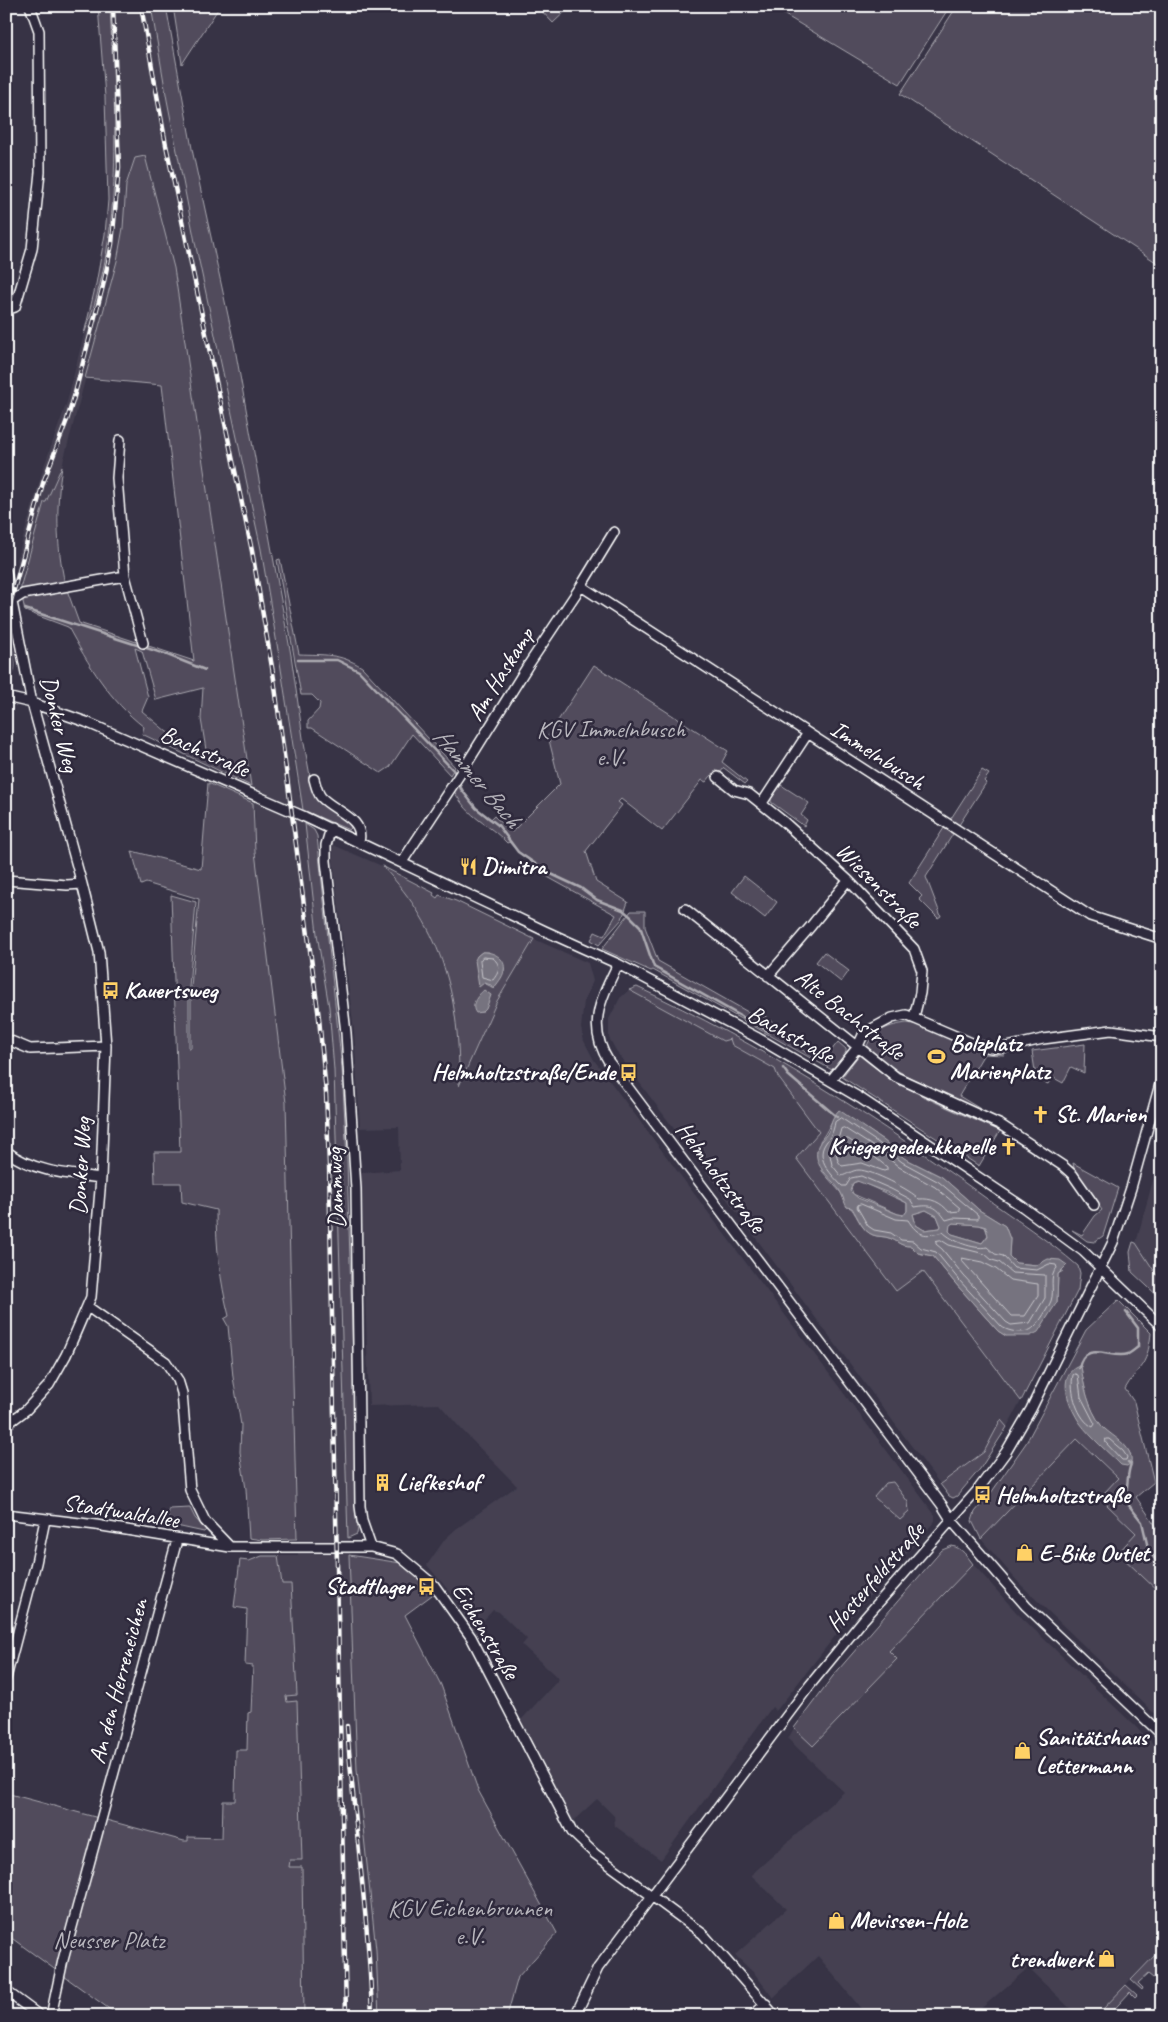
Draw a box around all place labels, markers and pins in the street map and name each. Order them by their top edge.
place label: Dimitra [482,851,548,881]
restaurant icon: Dimitra [458,856,478,876]
place label: Kauertsweg [124,975,219,1005]
bus stop icon: Kauertsweg [100,980,120,1000]
place label: Bolzplatz Marienplatz [950,1028,1053,1086]
sports icon: Bolzplatz Marienplatz [926,1047,946,1067]
place label: Helmholtzstraße/Ende [432,1057,617,1087]
bus stop icon: Helmholtzstraße/Ende [619,1062,639,1082]
place label: St. Marien [1055,1099,1147,1129]
church icon: St. Marien [1031,1104,1051,1124]
place label: Kriegergedenkkapelle [829,1131,997,1161]
church icon: Kriegergedenkkapelle [999,1136,1019,1156]
place label: Liefkeshof [397,1467,486,1497]
building icon: Liefkeshof [373,1472,393,1492]
place label: Helmholtzstraße [996,1480,1132,1510]
bus stop icon: Helmholtzstraße [972,1485,992,1505]
place label: E-Bike Outlet [1039,1538,1152,1568]
shop icon: E-Bike Outlet [1015,1543,1035,1563]
place label: Stadtlager [325,1571,415,1601]
bus stop icon: Stadtlager [417,1576,437,1596]
place label: Sanitätshaus Lettermann [1036,1722,1151,1780]
shop icon: Sanitätshaus Lettermann [1012,1741,1032,1761]
place label: Mevissen-Holz [850,1905,969,1935]
shop icon: Mevissen-Holz [826,1910,846,1930]
place label: trendwerk [1010,1944,1095,1974]
shop icon: trendwerk [1097,1949,1117,1969]

